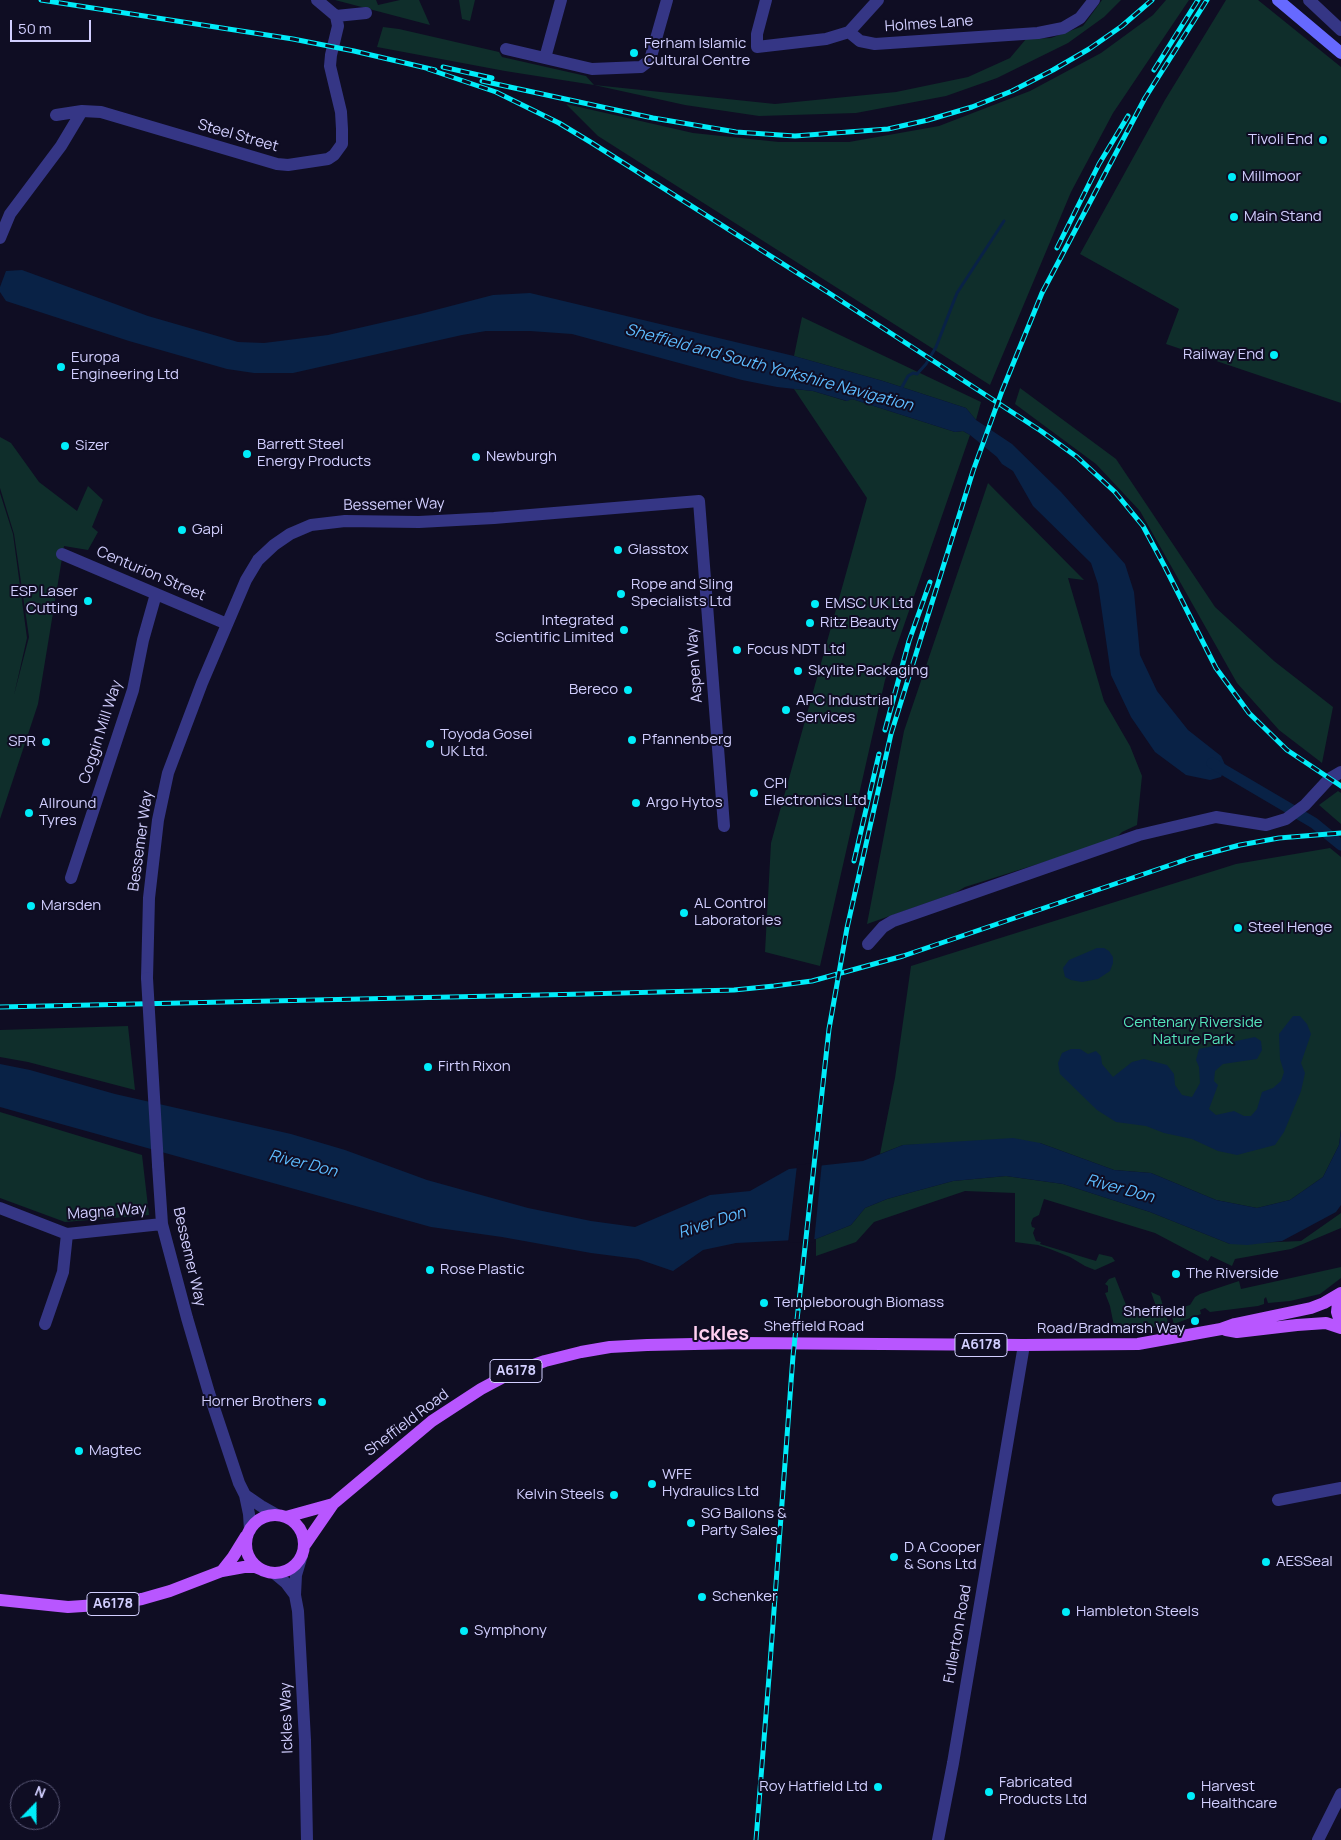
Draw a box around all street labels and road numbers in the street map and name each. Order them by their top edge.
street label: Holmes Lane [884,12,974,36]
street label: Steel Street [196,116,280,156]
street label: Bessemer Way [343,495,445,515]
street label: Centurion Street [94,543,208,605]
street label: Aspen Way [683,627,707,703]
street label: Coggin Mill Way [76,678,126,786]
street label: Bessemer Way [125,790,157,892]
street label: Magna Way [67,1200,147,1224]
street label: Bessemer Way [169,1206,209,1308]
street label: Sheffield Road [764,1318,864,1336]
road number: A6178 [955,1334,1007,1356]
road number: A6178 [490,1360,542,1382]
street label: Sheffield Road [362,1386,452,1460]
street label: Fullerton Road [940,1583,976,1685]
road number: A6178 [87,1592,139,1616]
street label: Ickles Way [277,1682,297,1754]

